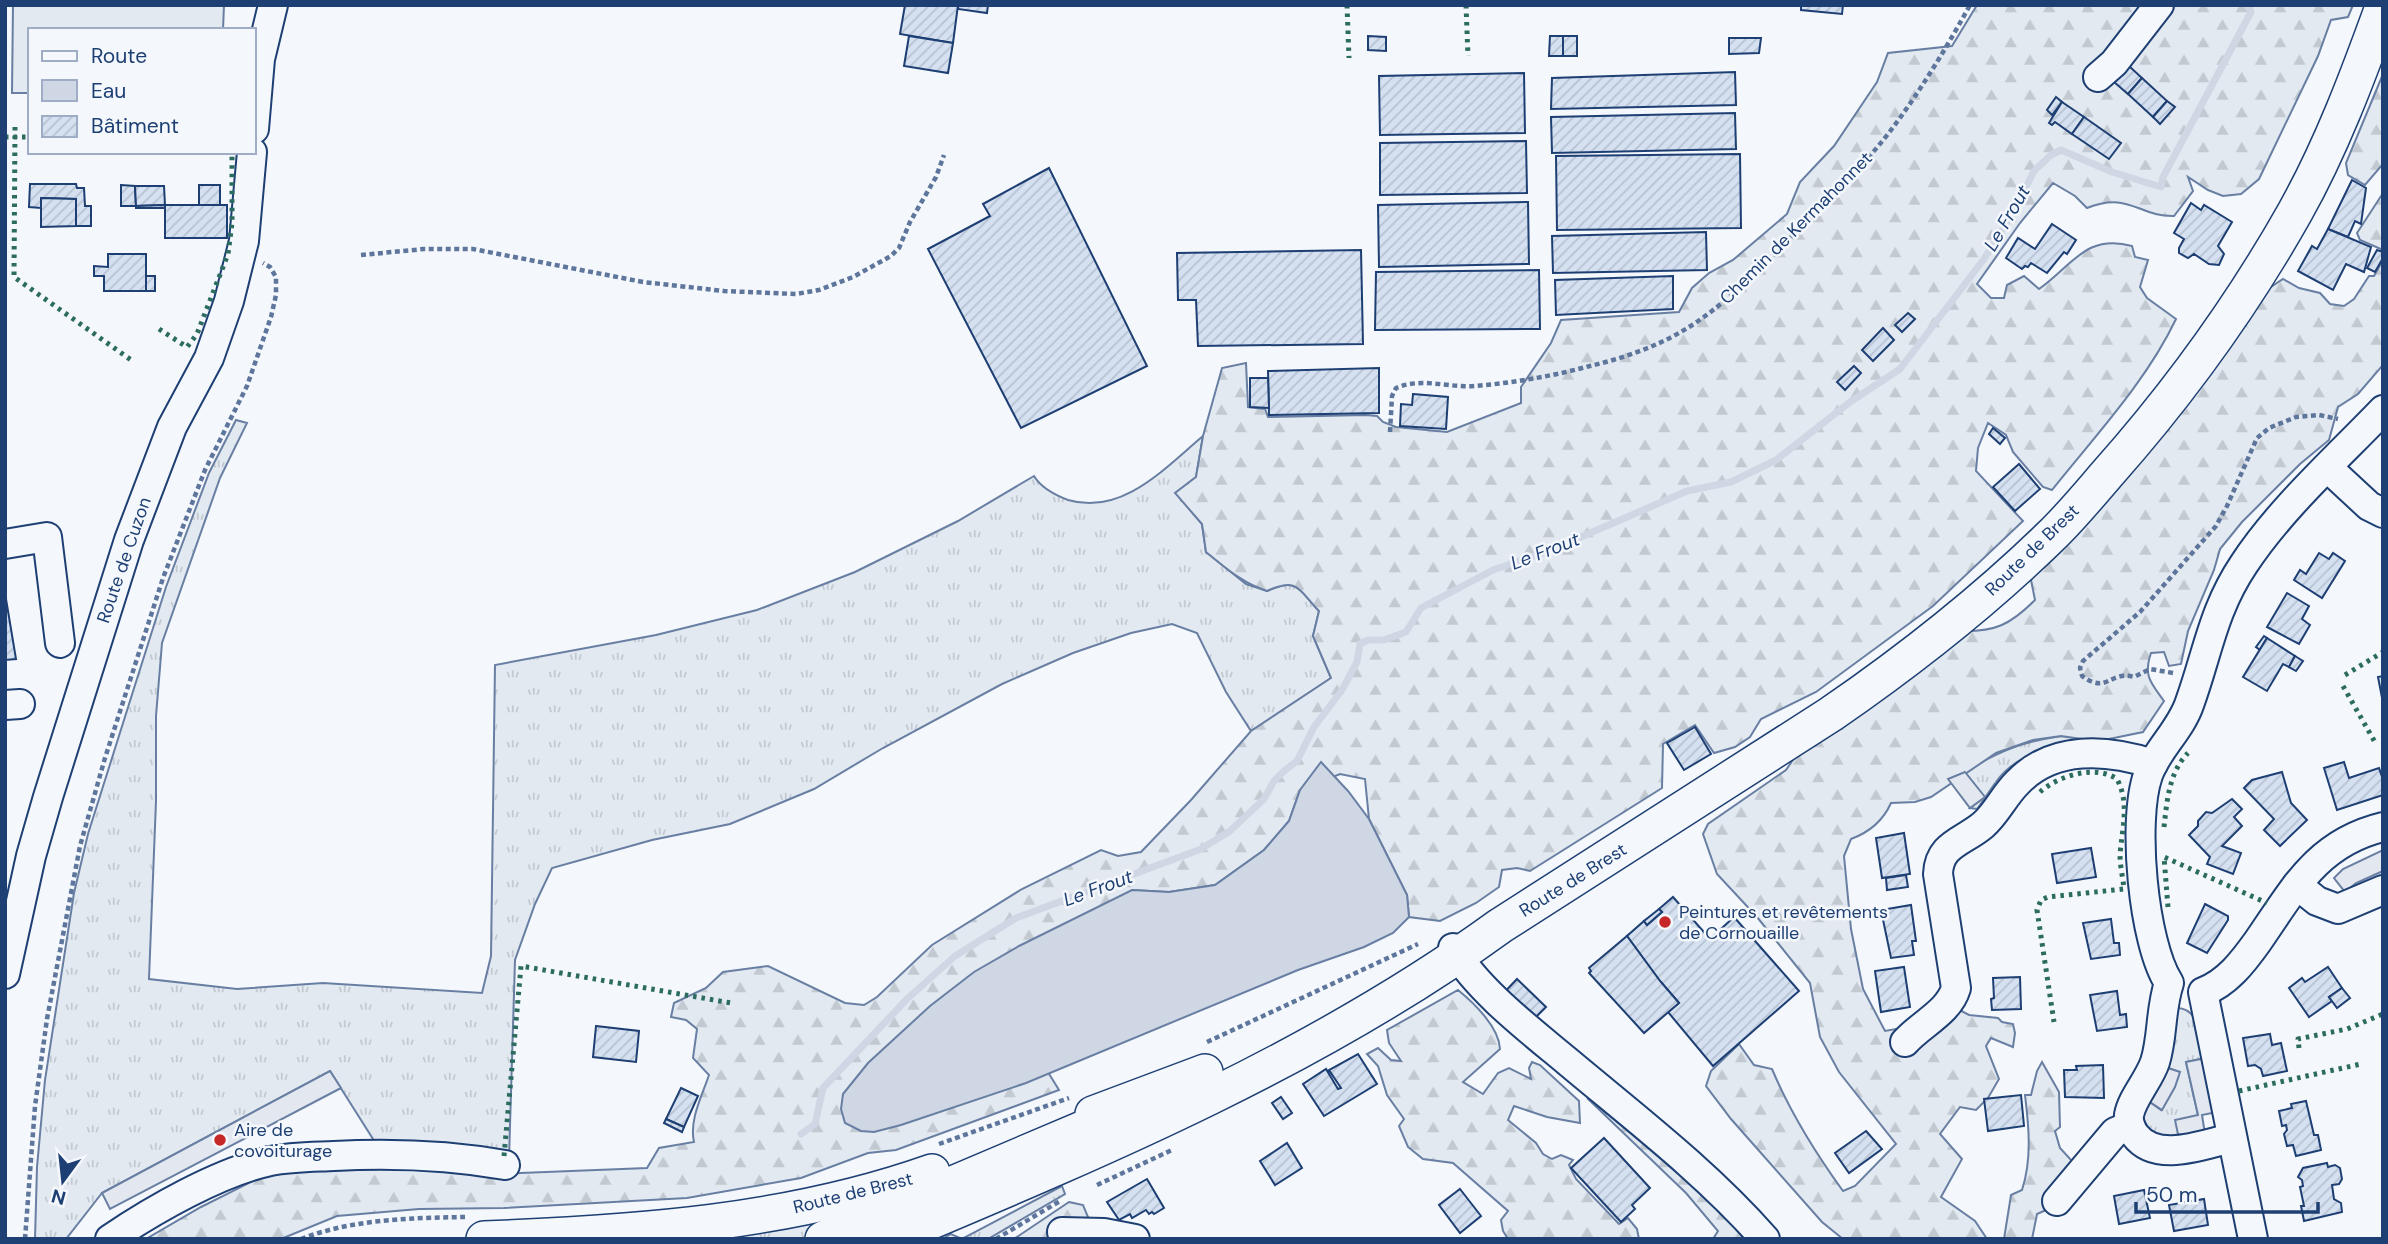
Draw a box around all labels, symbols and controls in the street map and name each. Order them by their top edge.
legend [28,28,256,154]
text: Route [91,42,147,70]
text: Eau [91,77,126,105]
text: Bâtiment [91,112,179,140]
street label: Chemin de Kermahonnet [1714,146,1878,310]
water label: Le Frout [1978,180,2036,255]
street label: Route de Cuzon [91,494,157,626]
street label: Route de Brest [1980,499,2084,601]
water label: Le Frout [1507,526,1584,576]
street label: Route de Brest [1515,837,1631,923]
water label: Le Frout [1060,864,1137,912]
place label: Peintures et revêtements de Cornouaille [1679,900,1888,945]
marker: Peintures et revêtements de Cornouaille [1657,914,1673,930]
place label: Aire de covoiturage [234,1118,332,1163]
marker: Aire de covoiturage [212,1132,228,1148]
north arrow [28,1146,98,1216]
street label: Route de Brest [791,1167,915,1219]
scale bar [2136,1170,2318,1214]
text: 50 m [2146,1181,2197,1209]
text: N [49,1183,69,1211]

